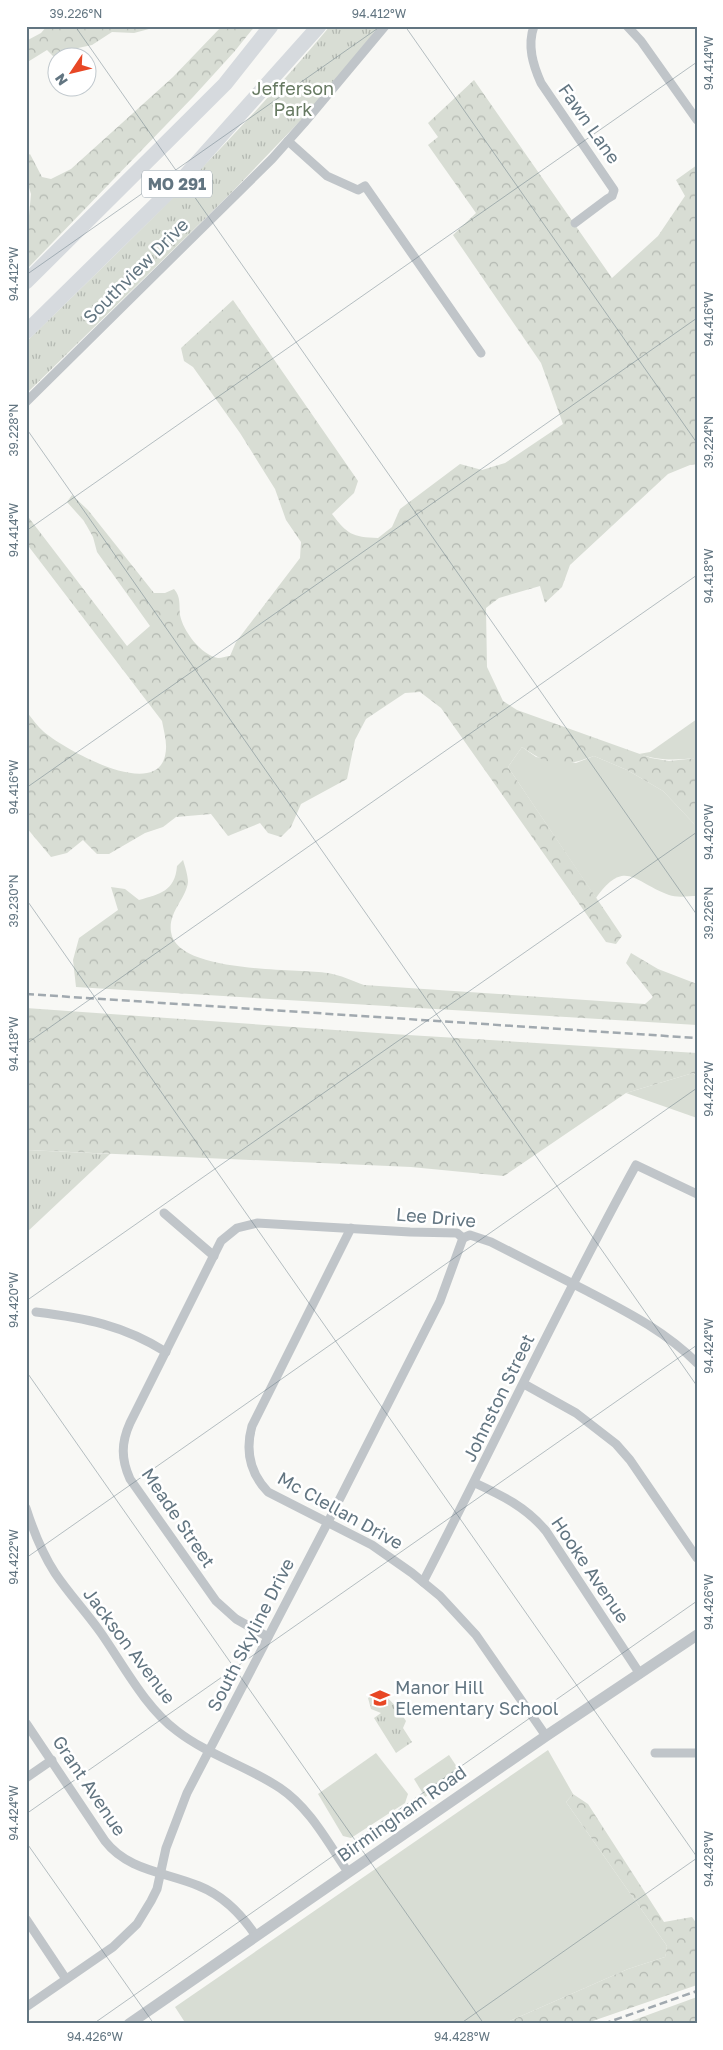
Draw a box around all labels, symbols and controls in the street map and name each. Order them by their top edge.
text: 39.226°N [50,6,102,21]
text: 94.412°W [352,6,407,21]
text: 94.414°W [701,35,716,90]
north arrow [48,48,98,98]
text: N [51,71,71,89]
park label: Jefferson Park [252,77,334,120]
street label: Fawn Lane [554,79,625,168]
road number: MO 291 [142,170,212,198]
street label: Southview Drive [78,213,193,328]
text: 94.412°W [6,246,21,301]
text: 94.416°W [701,291,716,346]
text: 39.228°N [6,404,21,456]
text: 39.224°N [701,416,716,468]
text: 94.414°W [6,502,21,557]
text: 94.418°W [701,548,716,603]
text: 94.416°W [6,759,21,814]
text: 94.420°W [701,803,716,860]
text: 39.230°N [6,874,21,928]
text: 39.226°N [701,887,716,939]
text: 94.418°W [6,1016,21,1071]
text: 94.422°W [701,1061,716,1117]
street label: Lee Drive [395,1203,477,1231]
text: 94.420°W [6,1271,21,1328]
text: 94.424°W [701,1318,716,1374]
street label: Johnston Street [458,1330,539,1465]
street label: Meade Street [137,1463,220,1571]
street label: Mc Clellan Drive [274,1467,407,1554]
street label: Hooke Avenue [547,1512,635,1627]
text: 94.422°W [6,1529,21,1585]
street label: South Skyline Drive [202,1554,298,1715]
text: 94.426°W [701,1574,716,1630]
street label: Jackson Avenue [79,1583,181,1708]
place label: Manor Hill Elementary School [395,1676,559,1719]
school or university icon: Manor Hill Elementary School [369,1687,391,1709]
street label: Grant Avenue [48,1731,131,1840]
street label: Birmingham Road [333,1760,470,1866]
text: 94.424°W [6,1785,21,1841]
text: 94.428°W [701,1831,716,1887]
text: 94.426°W [67,2029,123,2044]
text: 94.428°W [434,2029,490,2044]

